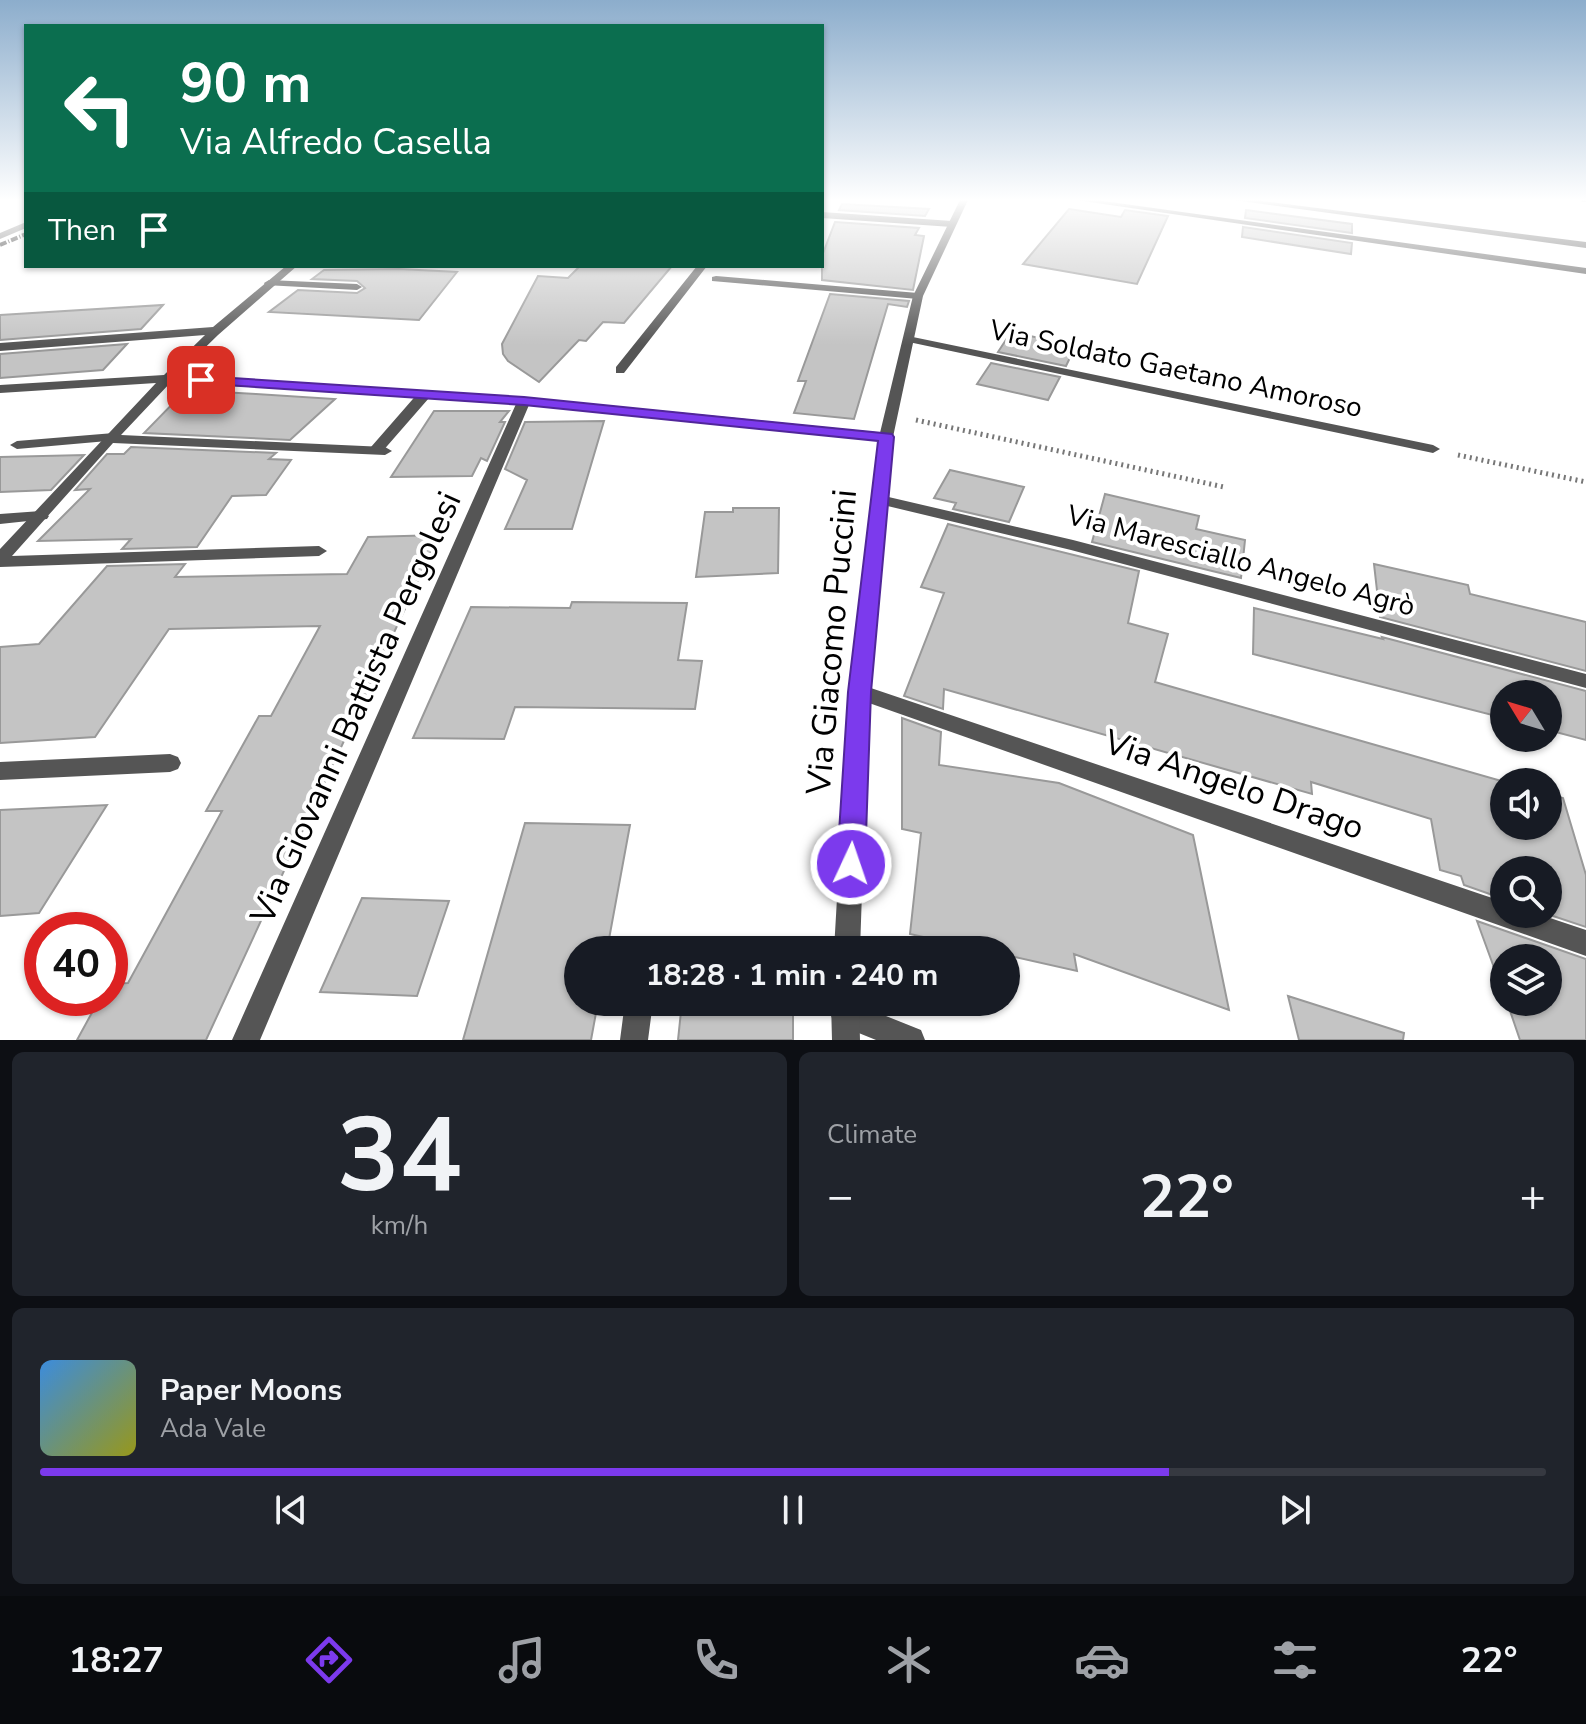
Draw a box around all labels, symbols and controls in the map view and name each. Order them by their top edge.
text: 90 m [180,45,311,122]
icon: left [48,56,152,160]
text: Via Alfredo Casella [180,118,492,167]
icon: arrive [132,208,176,252]
text: Then [48,210,116,251]
street label: Via Soldato Gaetano Amoroso [985,311,1366,427]
pin [167,346,235,414]
icon: arrive [179,358,223,402]
street label: Via Giovanni Battista Pergolesi [239,485,472,932]
street label: Via Giacomo Puccini [796,487,868,798]
street label: Via Maresciallo Angelo Agrò [1062,496,1419,626]
north arrow [1490,680,1562,752]
map controls [1490,680,1562,1016]
street label: Via Angelo Drago [1097,719,1370,851]
button: sound [1490,768,1562,840]
position arrow [809,822,893,906]
button: search [1490,856,1562,928]
speed limit sign: 40 [24,912,128,1016]
button: layers [1490,944,1562,1016]
text: 18:28 · 1 min · 240 m [646,955,938,996]
text: 34 [337,1085,462,1227]
text: Climate [827,1117,917,1152]
text: 22° [1139,1156,1234,1238]
text: − [827,1167,853,1227]
text: + [1520,1167,1546,1227]
text: km/h [371,1208,428,1243]
text: Paper Moons [160,1370,342,1411]
text: Ada Vale [160,1411,266,1446]
icon: previous [269,1488,313,1532]
icon: pause [771,1488,815,1532]
icon: next [1273,1488,1317,1532]
icon: directions [301,1632,357,1688]
icon: music [494,1632,550,1688]
icon: phone [688,1632,744,1688]
icon: climate [881,1632,937,1688]
icon: car [1074,1632,1130,1688]
icon: filters [1267,1632,1323,1688]
text: 18:27 [69,1636,164,1685]
text: 22° [1460,1636,1517,1685]

